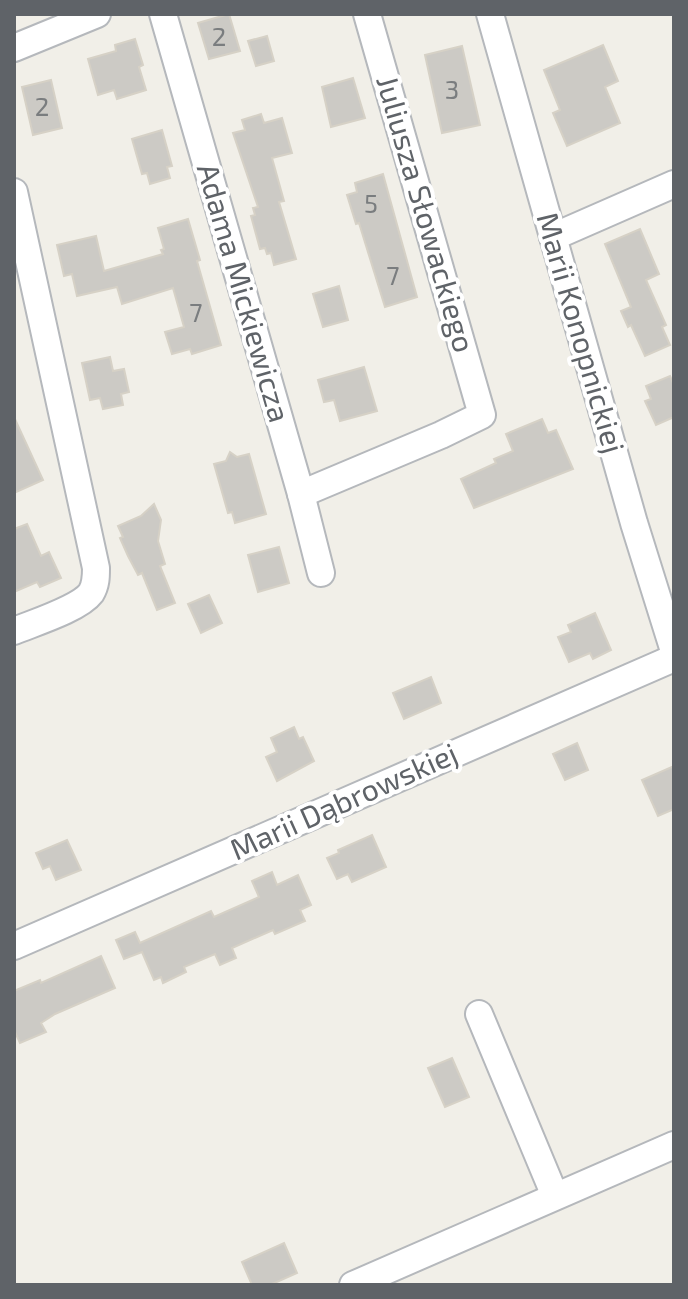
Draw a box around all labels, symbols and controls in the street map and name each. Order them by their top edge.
house number: 2 [212,20,226,51]
street label: Juliusza Słowackiego [370,71,484,356]
house number: 3 [445,73,459,104]
house number: 2 [35,90,49,121]
street label: Adama Mickiewicza [191,159,299,426]
house number: 5 [364,187,378,218]
street label: Marii Konopnickiej [530,208,633,457]
house number: 7 [386,259,400,290]
house number: 7 [189,296,203,327]
street label: Marii Dąbrowskiej [224,734,462,866]

